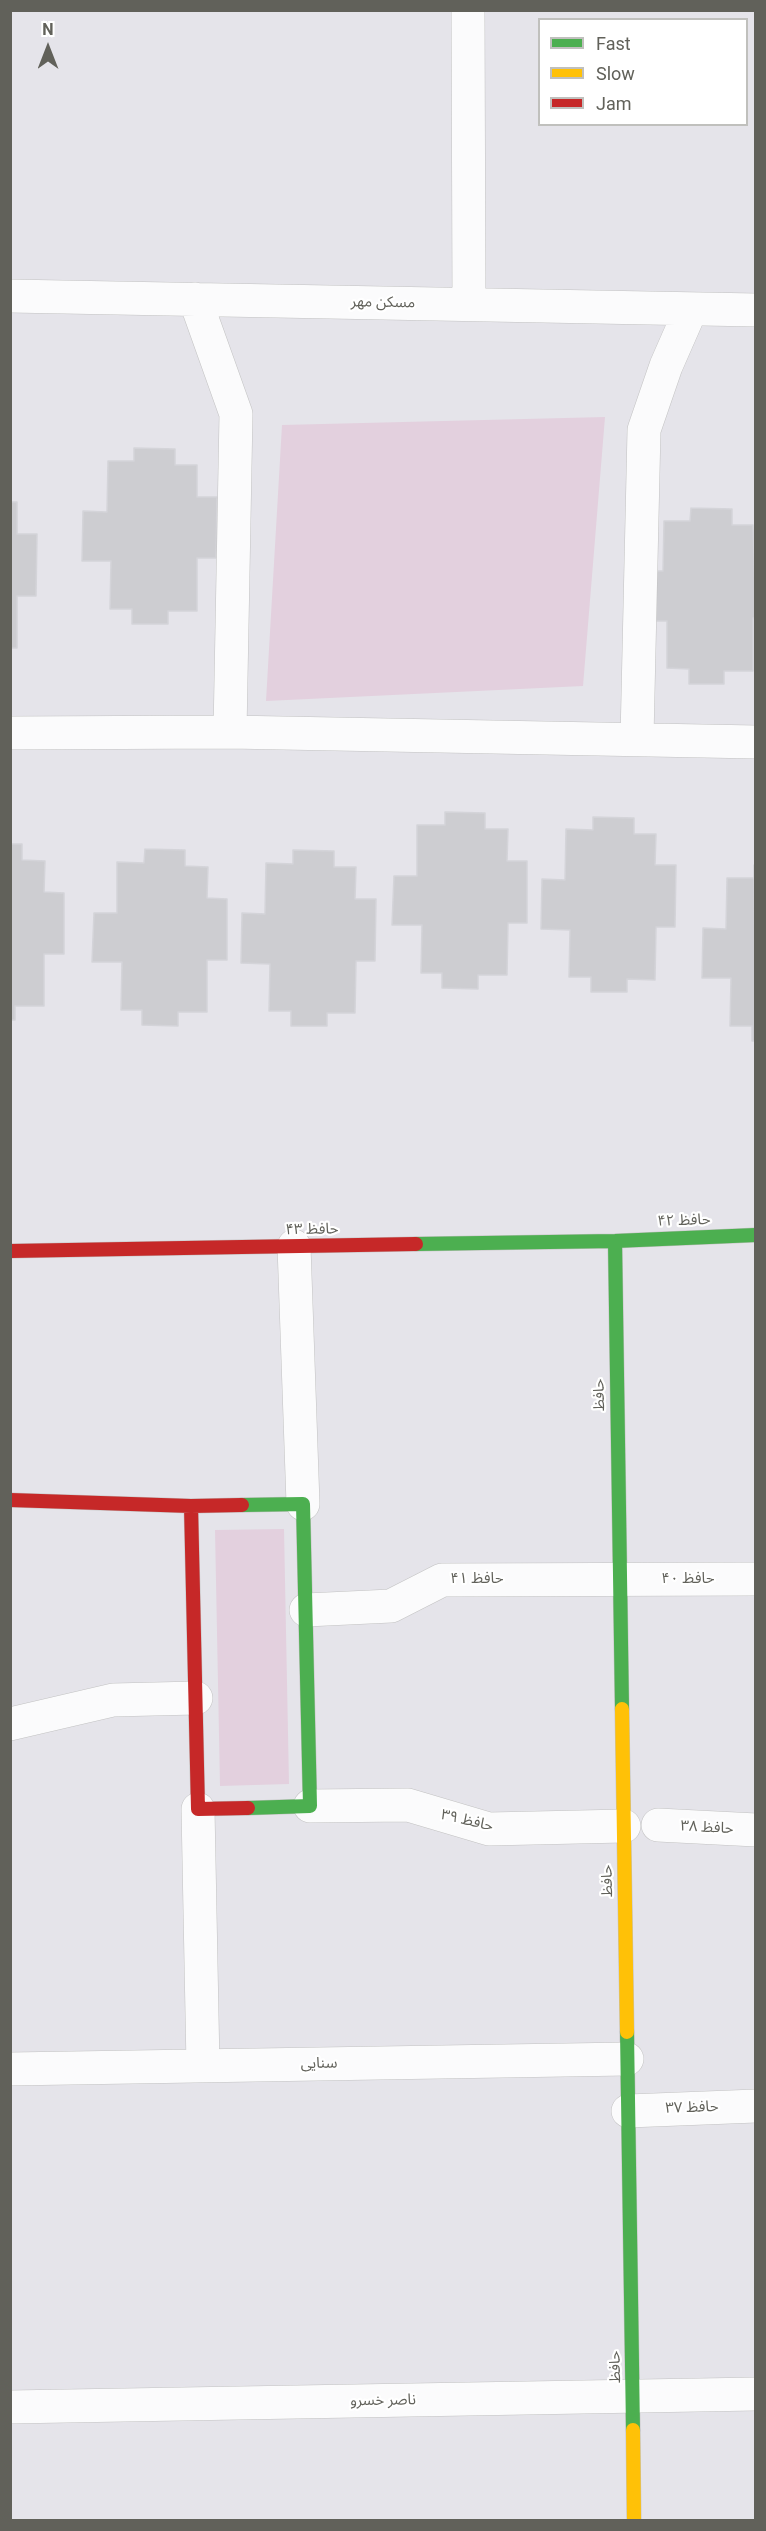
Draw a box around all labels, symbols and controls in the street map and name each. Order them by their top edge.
north arrow [18,18,78,78]
legend [538,18,748,126]
text: N [42,20,54,39]
text: Fast [596,33,631,54]
text: Slow [596,63,635,84]
text: Jam [596,93,632,114]
street label: مسکن مهر [351,293,415,313]
street label: حافظ ۴۲ [657,1211,711,1231]
street label: حافظ ۴۳ [285,1221,339,1239]
street label: حافظ [591,1379,609,1411]
street label: حافظ ۴۱ [450,1570,504,1588]
street label: حافظ ۴۰ [661,1570,715,1588]
street label: حافظ ۳۹ [439,1806,495,1836]
street label: حافظ ۳۸ [680,1818,734,1838]
street label: حافظ [599,1865,617,1897]
street label: سنایی [300,2055,338,2073]
street label: حافظ ۳۷ [665,2098,719,2118]
street label: حافظ [607,2351,625,2383]
street label: ناصر خسرو [350,2391,416,2411]

